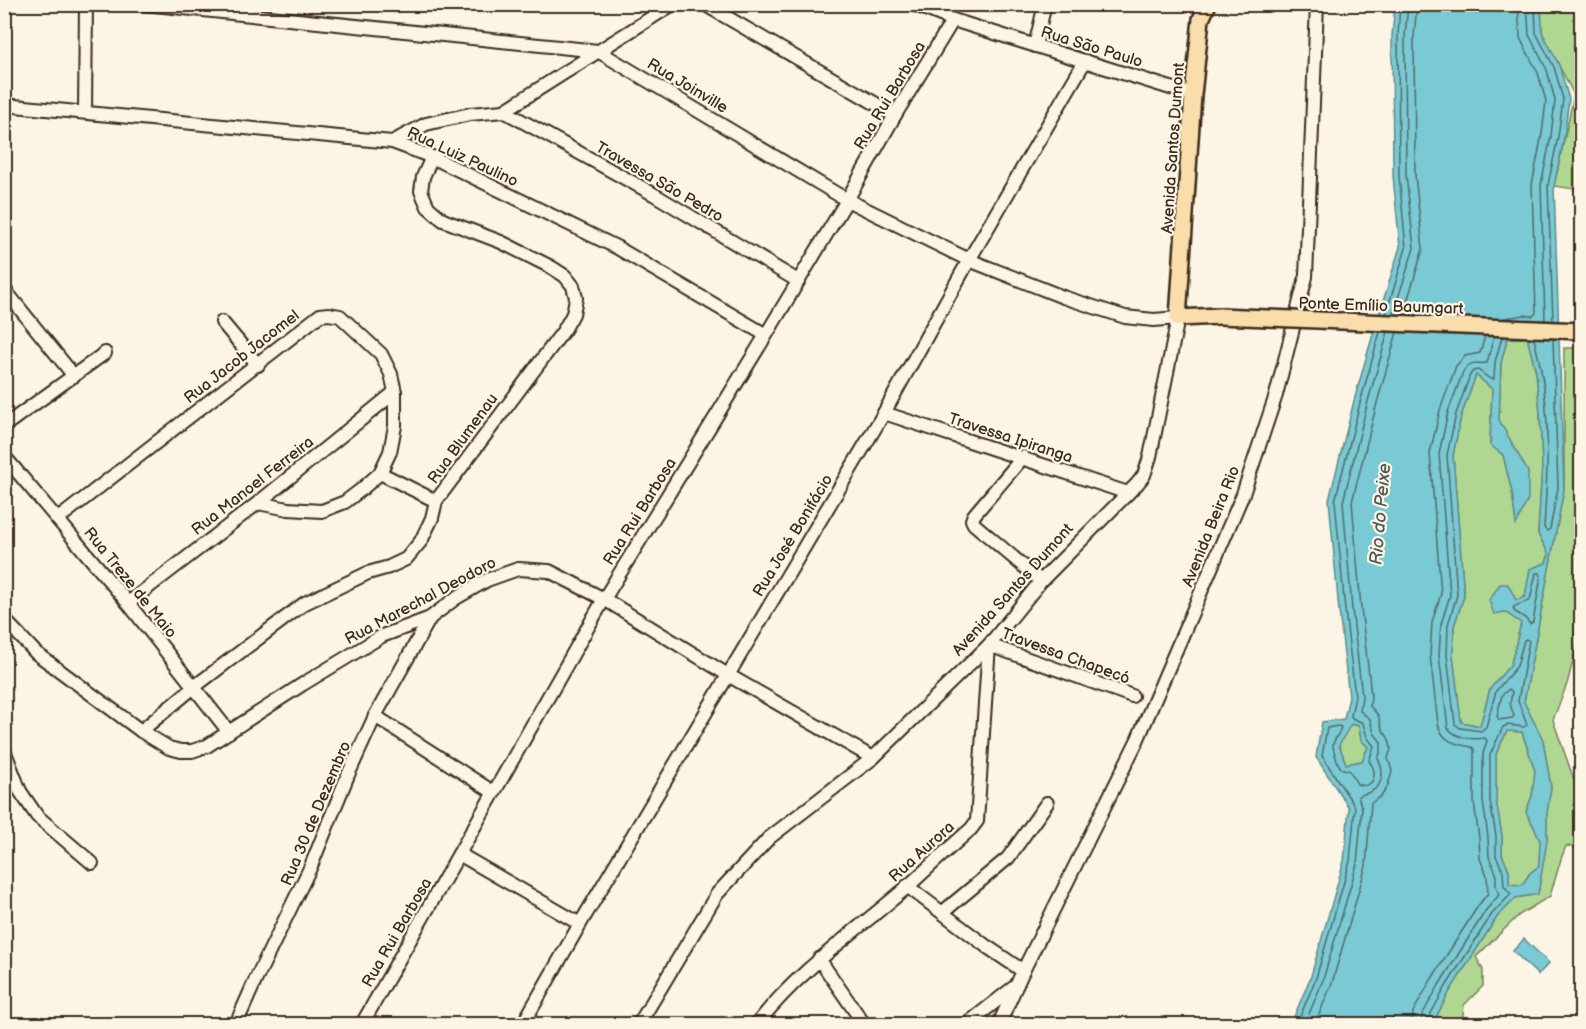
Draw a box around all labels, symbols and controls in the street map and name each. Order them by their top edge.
street label: Rua São Paulo [1038,23,1145,72]
street label: Rua Rui Barbosa [850,38,930,153]
street label: Rua Joinville [643,55,731,118]
street label: Avenida Santos Dumont [1158,62,1189,234]
street label: Rua Luiz Paulino [404,123,521,191]
street label: Travessa São Pedro [592,138,726,227]
street label: Ponte Emílio Baumgart [1298,294,1464,319]
street label: Rua Jacob Jacomel [181,306,303,408]
street label: Rua Blumenau [424,390,502,488]
street label: Travessa Ipiranga [946,409,1075,467]
street label: Rua Manoel Ferreira [188,433,318,540]
street label: Rua Rui Barbosa [600,455,681,569]
water label: Rio do Peixe [1366,462,1395,566]
street label: Avenida Beira Rio [1178,463,1244,590]
street label: Rua José Bonifácio [749,471,837,600]
street label: Avenida Santos Dumont [949,520,1078,660]
street label: Rua Treze de Maio [79,524,180,642]
street label: Rua Marechal Deodoro [342,553,500,649]
street label: Travessa Chapecó [999,624,1132,688]
street label: Rua 30 de Dezembro [277,739,355,889]
street label: Rua Aurora [885,818,959,886]
street label: Rua Rui Barbosa [358,875,436,991]

